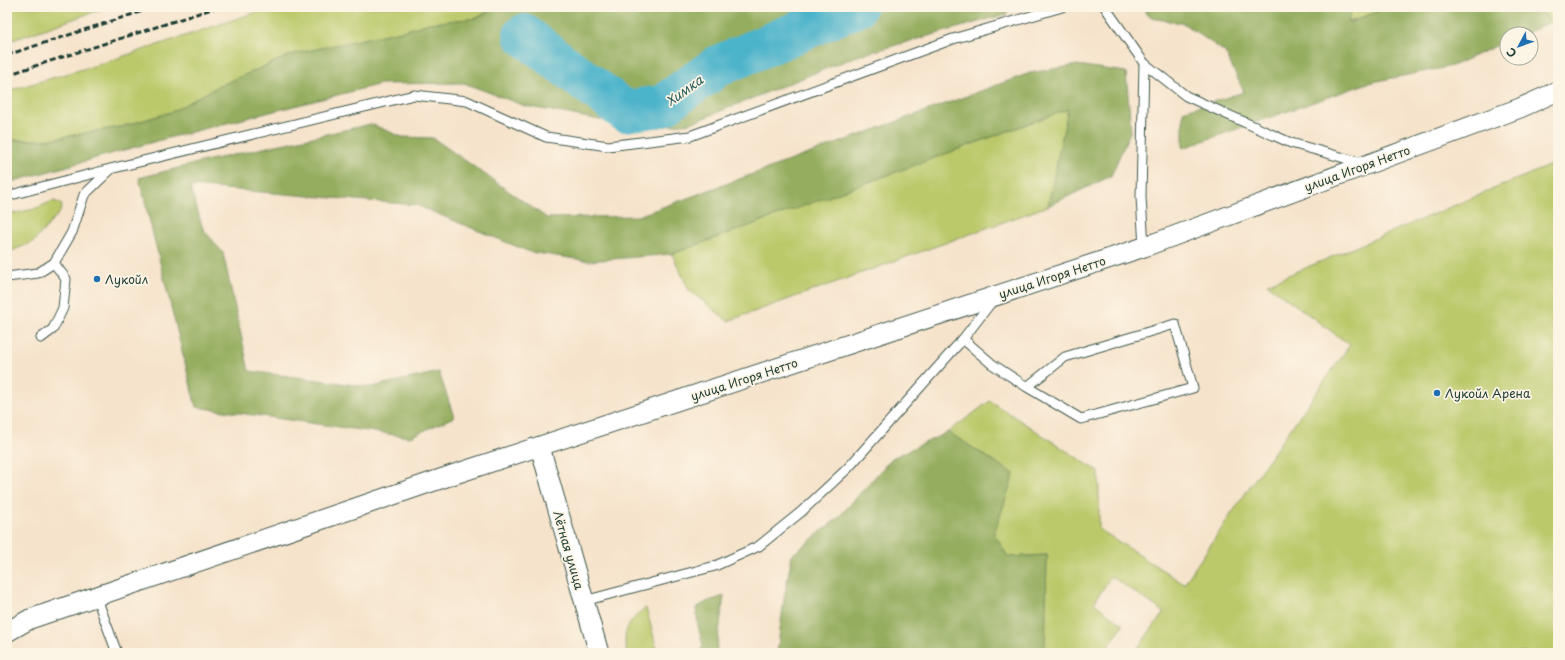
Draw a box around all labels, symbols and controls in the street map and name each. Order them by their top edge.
north arrow [1499,26,1539,66]
text: С [1502,44,1520,62]
water label: Химка [662,70,707,110]
street label: улица Игоря Нетто [1302,140,1413,196]
street label: улица Игоря Нетто [996,251,1108,303]
place label: Лукойл [105,270,148,288]
marker: Лукойл [92,274,102,284]
street label: улица Игоря Нетто [688,353,800,405]
place label: Лукойл Арена [1445,384,1531,402]
marker: Лукойл Арена [1432,388,1442,398]
street label: Лётная улица [549,508,589,592]

